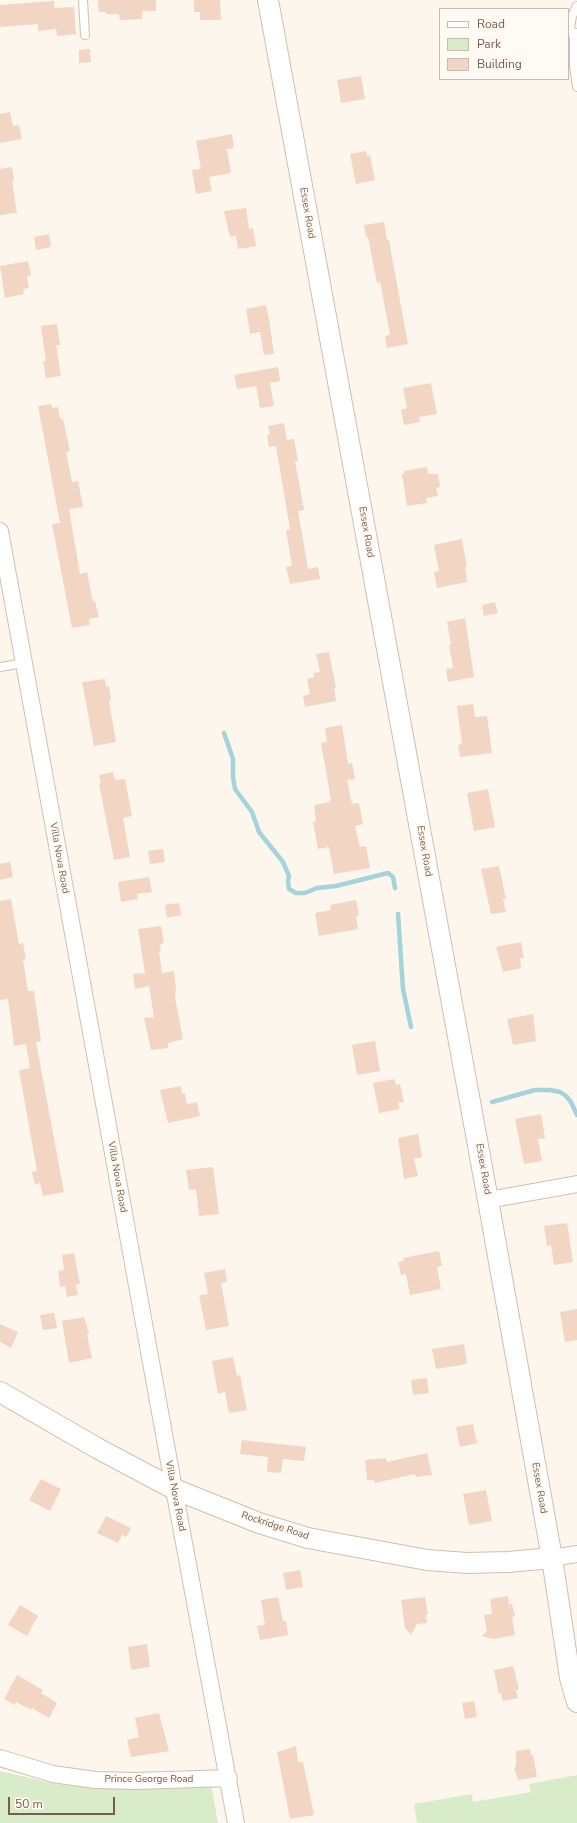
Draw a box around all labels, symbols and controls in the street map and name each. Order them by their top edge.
legend [439,8,569,80]
text: Road [477,16,505,32]
text: Park [477,36,501,52]
text: Building [477,56,522,72]
street label: Essex Road [297,186,317,240]
street label: Essex Road [356,505,376,559]
street label: Villa Nova Road [47,821,71,895]
street label: Essex Road [414,824,434,878]
street label: Villa Nova Road [105,1140,129,1214]
street label: Essex Road [473,1142,493,1196]
street label: Villa Nova Road [162,1459,188,1533]
street label: Essex Road [529,1461,549,1515]
street label: Rockridge Road [240,1509,310,1543]
street label: Prince George Road [105,1774,193,1786]
scale bar [10,1789,117,1815]
text: 50 m [15,1796,43,1812]

